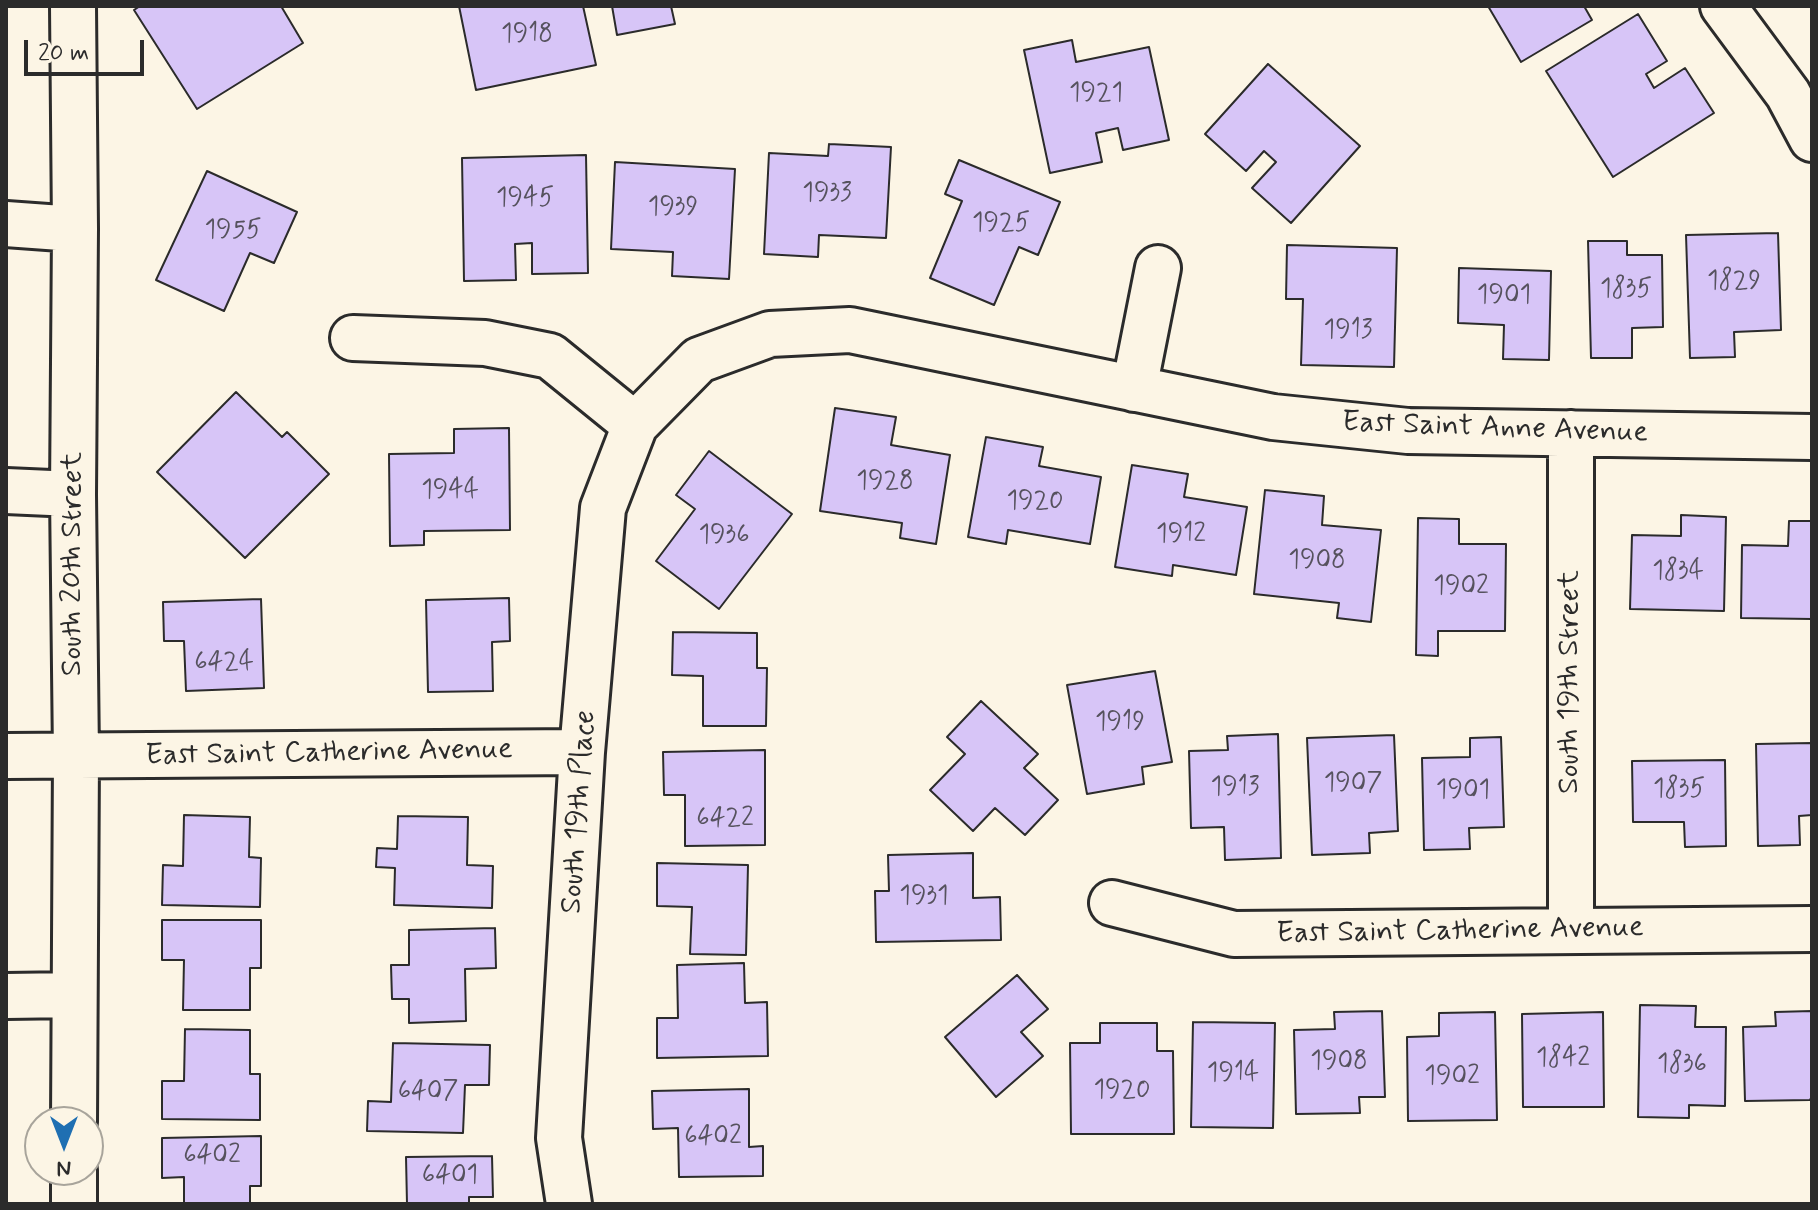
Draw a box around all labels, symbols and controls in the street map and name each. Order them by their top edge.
house number: 1918 [501,20,553,52]
scale bar [28,24,148,74]
text: 20 m [38,38,89,69]
house number: 1921 [1069,79,1123,111]
house number: 1933 [802,179,852,211]
house number: 1945 [496,184,554,216]
house number: 1939 [648,193,698,225]
house number: 1925 [972,209,1030,241]
house number: 1955 [204,216,262,248]
house number: 1829 [1707,267,1761,299]
house number: 1835 [1600,275,1652,307]
house number: 1901 [1477,281,1531,313]
house number: 1913 [1324,316,1372,348]
street label: East Saint Anne Avenue [1341,406,1649,452]
street label: South 20th Street [56,452,92,676]
house number: 1928 [856,467,914,499]
house number: 1944 [421,476,479,508]
house number: 1920 [1006,487,1064,519]
house number: 1912 [1156,520,1206,552]
house number: 1936 [698,521,750,553]
house number: 1908 [1288,546,1346,578]
house number: 1834 [1652,557,1704,589]
street label: South 19th Street [1553,570,1589,794]
house number: 1902 [1433,572,1489,604]
house number: 6424 [194,648,254,680]
house number: 1919 [1095,708,1145,740]
street label: South 19th Place [555,709,605,915]
street label: East Saint Catherine Avenue [145,733,513,775]
house number: 1907 [1324,769,1382,801]
house number: 1913 [1211,773,1259,805]
house number: 1835 [1653,775,1705,807]
house number: 1901 [1436,776,1490,808]
house number: 6422 [696,804,754,836]
house number: 1931 [899,882,949,914]
street label: East Saint Catherine Avenue [1276,911,1644,953]
house number: 1842 [1536,1044,1590,1076]
house number: 1908 [1310,1047,1368,1079]
house number: 1836 [1657,1050,1707,1082]
house number: 1914 [1207,1059,1259,1091]
house number: 1902 [1424,1062,1480,1094]
house number: 1920 [1093,1076,1151,1108]
house number: 6407 [398,1077,458,1109]
north arrow [24,1106,104,1186]
house number: 6402 [684,1122,742,1154]
house number: 6402 [183,1141,241,1173]
text: N [57,1154,71,1182]
house number: 6401 [422,1161,478,1193]

